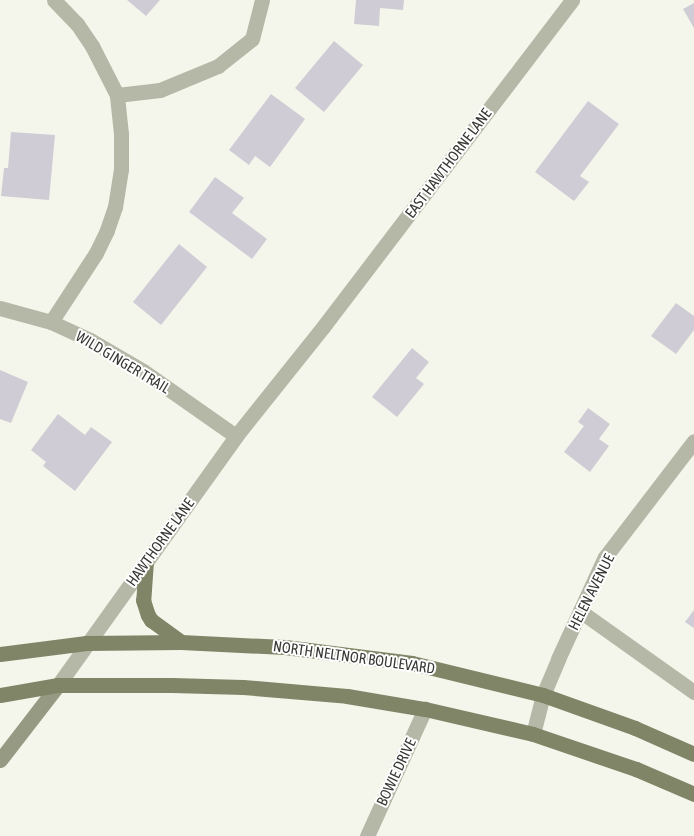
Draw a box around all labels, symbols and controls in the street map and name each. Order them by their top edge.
street label: EAST HAWTHORNE LANE [401,105,495,221]
street label: WILD GINGER TRAIL [73,327,173,397]
street label: HAWTHORNE LANE [122,495,198,589]
street label: HELEN AVENUE [564,551,618,633]
street label: NORTH NELTNOR BOULEVARD [272,637,436,677]
street label: BOWIE DRIVE [373,735,419,809]

